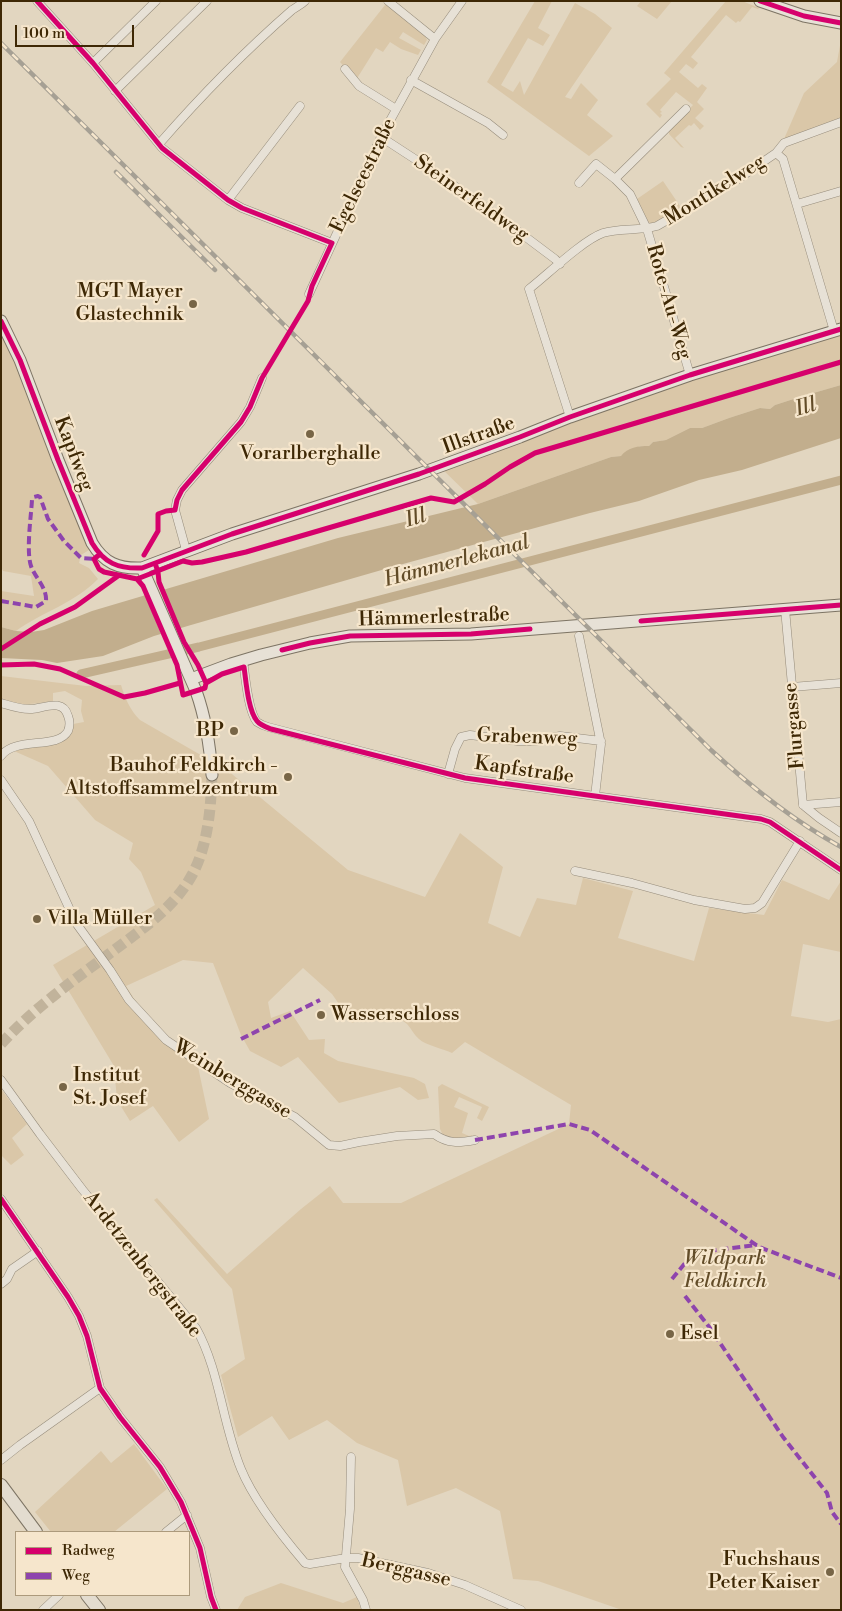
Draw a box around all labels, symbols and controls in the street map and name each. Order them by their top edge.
scale bar [18,15,136,47]
text: 100 m [23,24,65,43]
street label: Egelseestraße [326,115,402,237]
street label: Montikelweg [660,150,770,232]
street label: Steinerfeldweg [409,151,533,247]
street label: Rote-Au-Weg [640,242,696,362]
place label: MGT Mayer Glastechnik [75,280,183,327]
marker: MGT Mayer Glastechnik [187,298,199,310]
water label: Ill [792,393,820,423]
street label: Illstraße [439,412,519,460]
street label: Kapfweg [48,413,98,495]
marker: Vorarlberghalle [304,428,316,440]
place label: Vorarlberghalle [240,442,380,466]
water label: Ill [402,504,430,534]
water label: Hämmerlekanal [381,530,533,594]
street label: Hämmerlestraße [358,603,510,633]
street label: Flurgasse [779,682,811,770]
place label: BP [196,719,224,743]
street label: Grabenweg [476,724,578,752]
marker: BP [228,725,240,737]
street label: Kapfstraße [473,752,575,790]
place label: Bauhof Feldkirch - Altstoffsammelzentrum [65,754,278,801]
marker: Bauhof Feldkirch - Altstoffsammelzentrum [282,771,294,783]
place label: Villa Müller [47,907,152,931]
marker: Villa Müller [31,913,43,925]
place label: Wasserschloss [331,1003,460,1027]
marker: Wasserschloss [315,1009,327,1021]
street label: Weinberggasse [168,1035,296,1125]
place label: Institut St. Josef [73,1064,146,1111]
marker: Institut St. Josef [57,1081,69,1093]
street label: Ardetzenbergstraße [78,1187,206,1343]
park label: Wildpark Feldkirch [683,1247,767,1294]
place label: Esel [680,1322,719,1346]
marker: Esel [664,1328,676,1340]
legend [15,1531,190,1596]
text: Radweg [62,1541,115,1560]
place label: Fuchshaus Peter Kaiser [708,1548,820,1595]
street label: Berggasse [359,1549,453,1593]
text: Weg [62,1566,90,1585]
marker: Fuchshaus Peter Kaiser [824,1566,836,1578]

